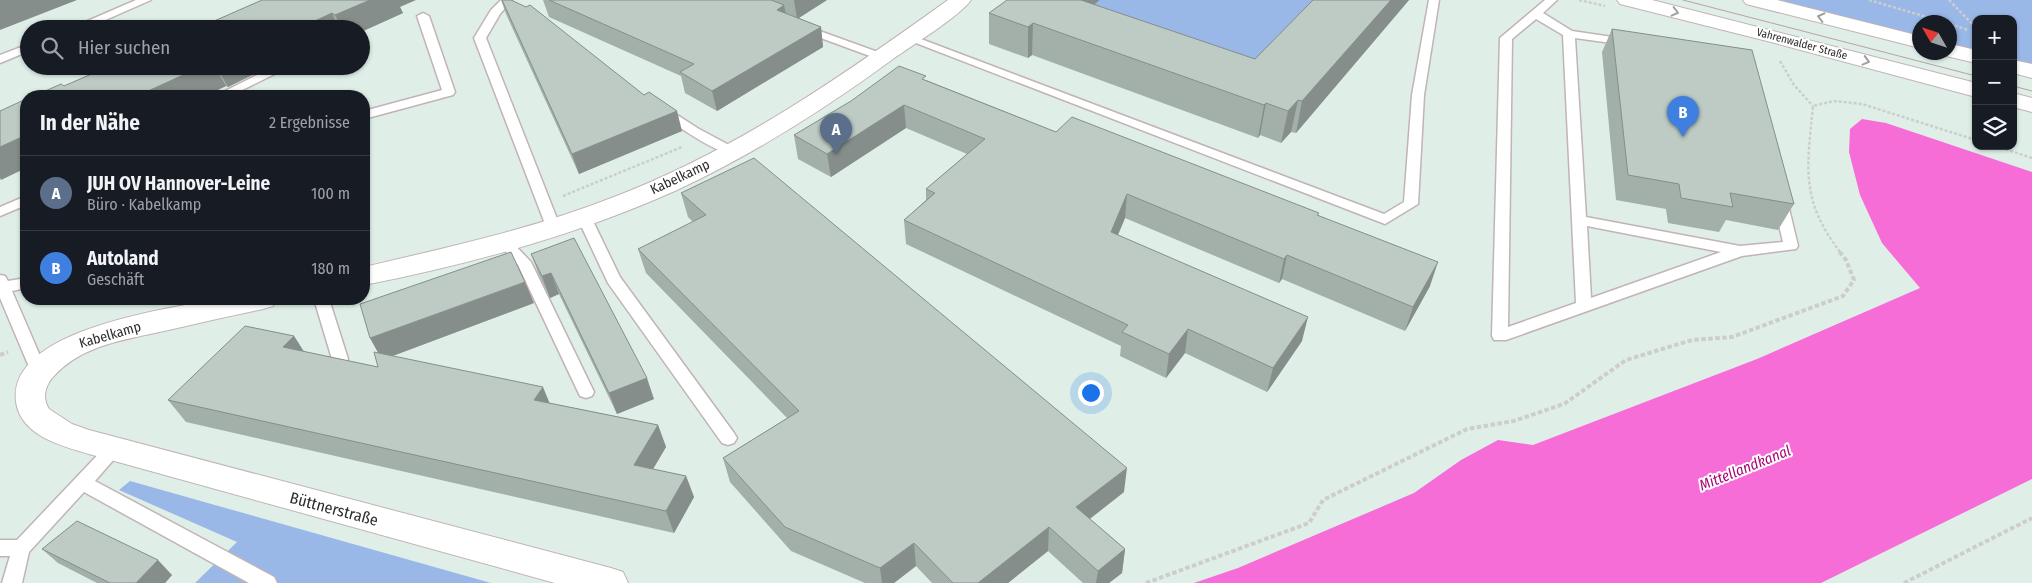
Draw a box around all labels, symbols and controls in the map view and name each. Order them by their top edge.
one-way arrow [1670,6,1678,16]
one-way arrow [1818,13,1826,23]
north arrow [1912,15,1957,60]
map controls [1972,15,2017,150]
button: + [1972,15,2017,60]
search box [20,20,370,75]
street label: Vahrenwalder Straße [1755,26,1849,62]
icon: search [38,34,66,62]
text: Hier suchen [78,36,170,59]
one-way arrow [1861,55,1870,65]
button: − [1972,60,2017,105]
pin: B [1667,96,1699,137]
button: layers [1972,105,2017,150]
text: In der Nähe [40,110,140,136]
text: 2 Ergebnisse [269,113,350,132]
pin: A [820,113,852,154]
street label: Kabelkamp [648,156,712,198]
text: JUH OV Hannover-Leine [87,172,270,195]
text: A [52,184,60,203]
text: 100 m [311,184,350,203]
text: Büro · Kabelkamp [87,195,201,214]
text: Autoland [87,247,159,270]
text: B [52,259,60,278]
text: 180 m [311,259,350,278]
text: Geschäft [87,270,144,289]
street label: Kabelkamp [77,318,143,352]
your location [1078,380,1104,406]
water label: Mittellandkanal [1697,441,1793,495]
street label: Büttnerstraße [288,488,380,530]

